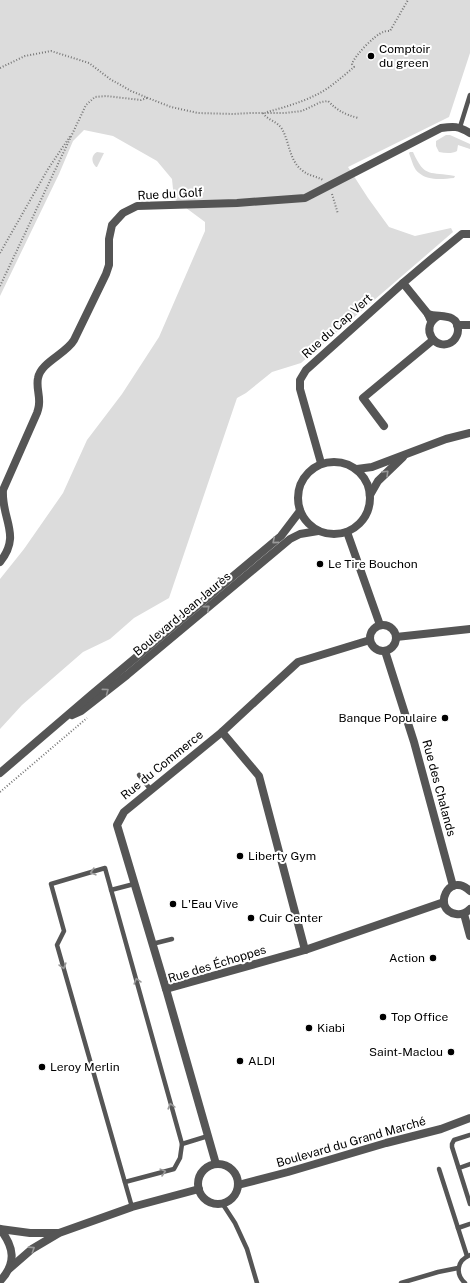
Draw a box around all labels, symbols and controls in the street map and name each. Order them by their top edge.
place label: Comptoir du green [379,42,431,70]
marker: Comptoir du green [366,51,376,61]
street label: Rue du Golf [137,185,203,203]
street label: Rue du Cap Vert [299,291,375,361]
one-way arrow [381,470,389,478]
one-way arrow [272,537,280,544]
place label: Le Tire Bouchon [328,557,418,571]
marker: Le Tire Bouchon [315,559,325,569]
street label: Boulevard Jean Jaurès [130,569,234,659]
one-way arrow [202,606,209,613]
one-way arrow [102,689,109,696]
place label: Banque Populaire [339,711,437,725]
marker: Banque Populaire [440,713,450,723]
street label: Rue du Commerce [118,727,206,803]
street label: Rue des Chalands [419,738,459,838]
place label: Liberty Gym [248,849,316,863]
marker: Liberty Gym [235,851,245,861]
one-way arrow [89,867,96,876]
place label: L'Eau Vive [181,897,238,911]
marker: L'Eau Vive [168,899,178,909]
place label: Cuir Center [259,911,323,925]
marker: Cuir Center [246,913,256,923]
street label: Rue des Échoppes [166,942,268,986]
place label: Action [389,951,425,965]
marker: Action [428,953,438,963]
one-way arrow [58,962,67,969]
one-way arrow [133,978,141,984]
place label: Top Office [391,1010,448,1024]
marker: Top Office [378,1012,388,1022]
place label: Kiabi [317,1021,345,1035]
marker: Kiabi [304,1023,314,1033]
place label: Saint-Maclou [369,1045,443,1059]
marker: Saint-Maclou [446,1047,456,1057]
place label: ALDI [248,1054,275,1068]
marker: ALDI [235,1056,245,1066]
place label: Leroy Merlin [50,1060,120,1074]
marker: Leroy Merlin [37,1062,47,1072]
one-way arrow [167,1103,176,1110]
street label: Boulevard du Grand Marché [275,1114,428,1170]
one-way arrow [159,1168,166,1177]
one-way arrow [28,1247,35,1254]

